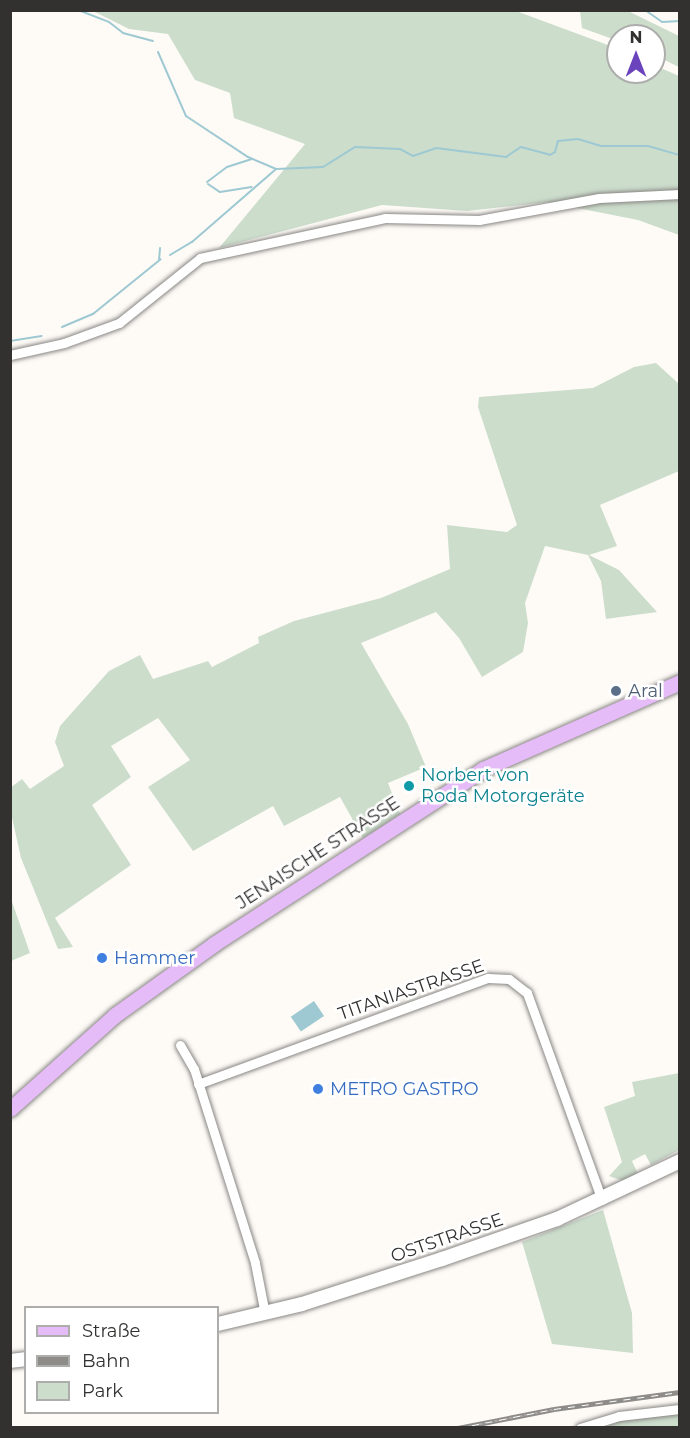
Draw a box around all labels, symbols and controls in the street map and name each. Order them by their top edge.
north arrow [606,24,666,84]
text: N [630,28,642,47]
place label: Aral [628,680,663,702]
marker: Aral [609,684,623,698]
place label: Norbert von Roda Motorgeräte [421,765,585,808]
marker: Norbert von Roda Motorgeräte [402,779,416,793]
street label: JENAISCHE STRASSE [232,792,404,914]
place label: Hammer [114,947,196,969]
marker: Hammer [95,951,109,965]
street label: TITANIASTRASSE [335,955,487,1025]
place label: METRO GASTRO [330,1078,479,1100]
marker: METRO GASTRO [311,1082,325,1096]
street label: OSTSTRASSE [388,1209,506,1267]
legend [24,1306,219,1414]
text: Straße [82,1320,140,1342]
text: Bahn [82,1350,131,1372]
text: Park [82,1380,123,1402]

